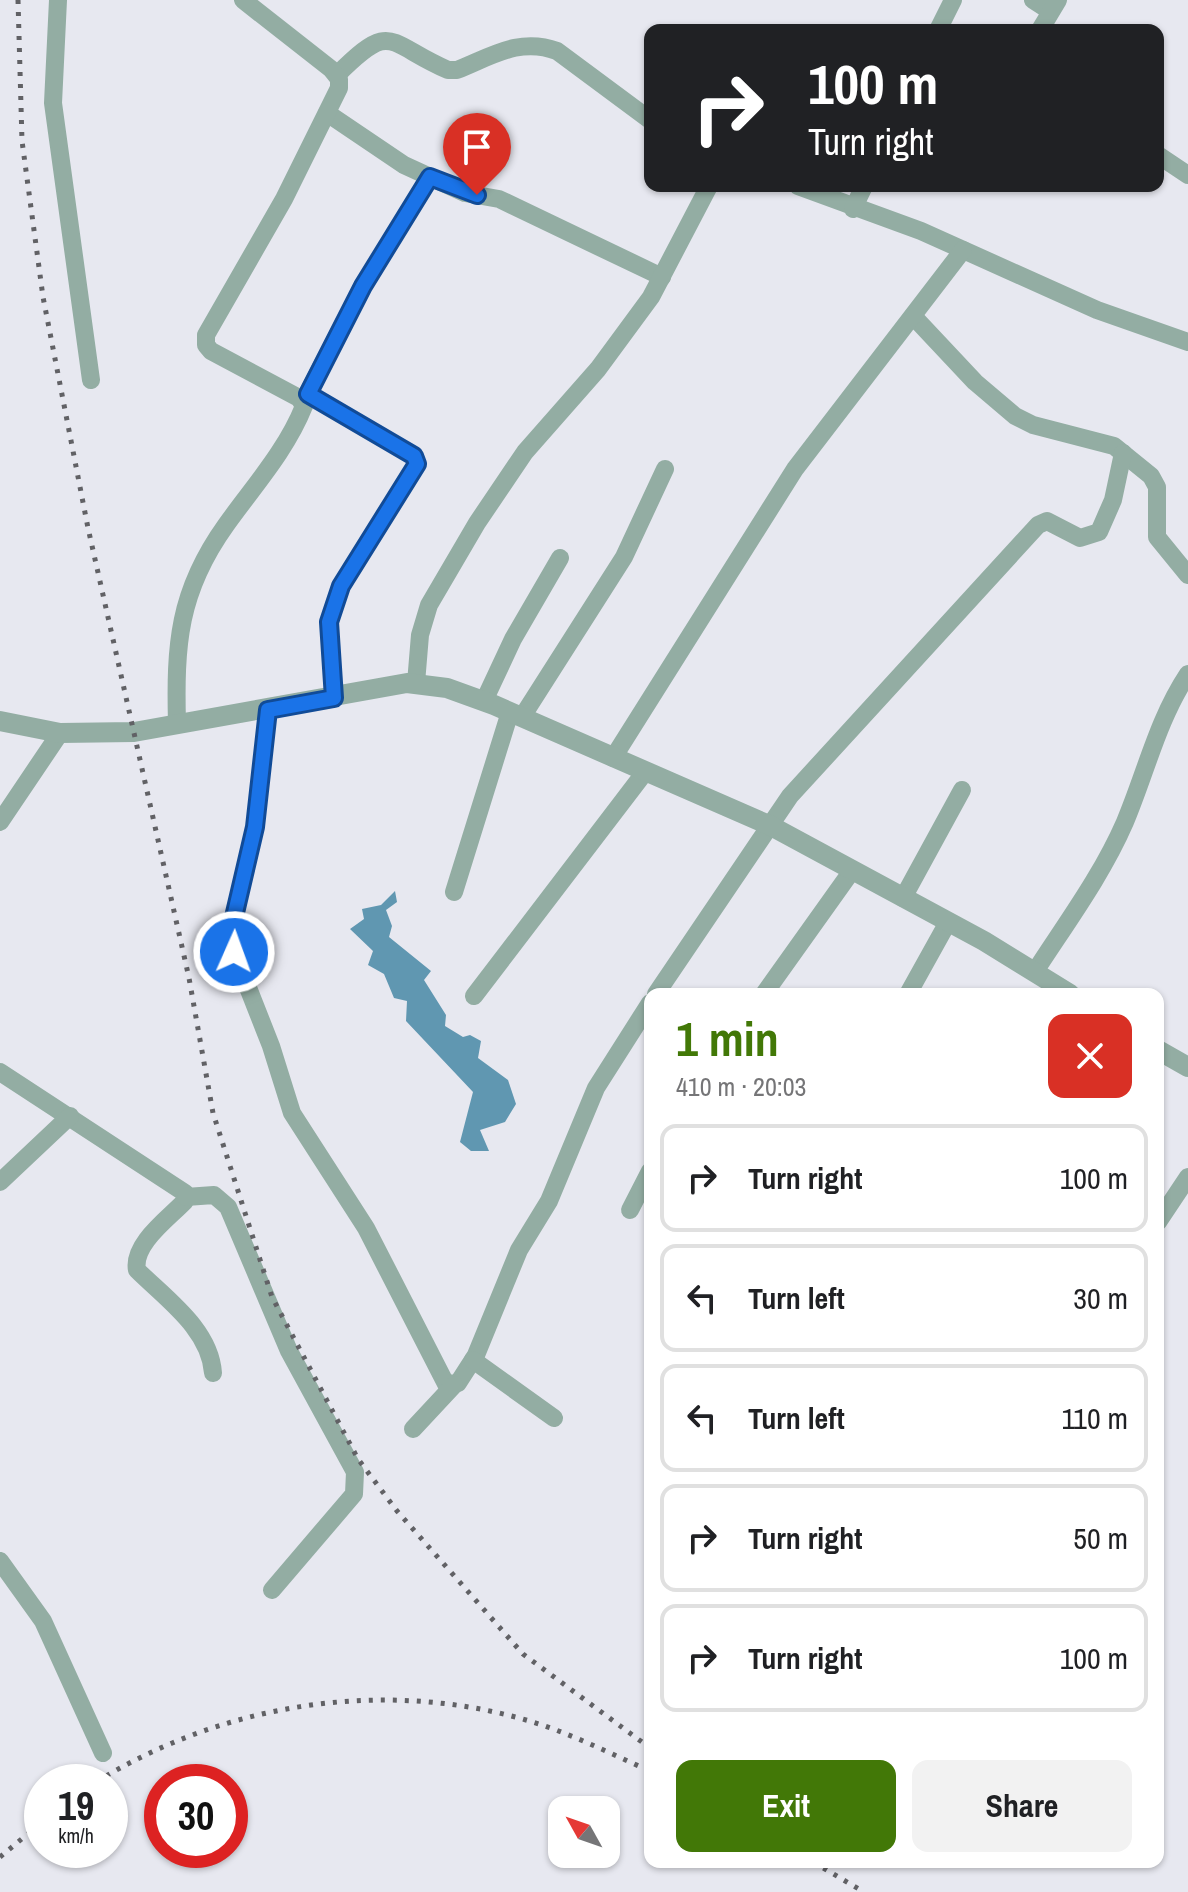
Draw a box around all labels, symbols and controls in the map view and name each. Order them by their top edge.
text: 100 m [808,46,938,121]
icon: right [676,56,780,160]
pin [443,113,511,195]
text: Turn right [808,118,933,166]
icon: arrive [455,125,499,169]
position arrow [192,910,276,994]
text: 1 min [676,1006,779,1071]
button: close [1048,1014,1132,1098]
text: 410 m · 20:03 [676,1069,806,1104]
icon: right [680,1156,724,1200]
text: Turn right [748,1158,862,1198]
text: 100 m [1060,1158,1128,1198]
icon: left [680,1276,724,1320]
text: Turn left [748,1278,845,1318]
text: 30 m [1073,1278,1128,1318]
icon: left [680,1396,724,1440]
text: Turn left [748,1398,845,1438]
text: 110 m [1061,1398,1128,1438]
icon: right [680,1516,724,1560]
text: Turn right [748,1518,862,1558]
text: 50 m [1073,1518,1128,1558]
icon: right [680,1636,724,1680]
text: Turn right [748,1638,862,1678]
text: 100 m [1060,1638,1128,1678]
button: Exit [676,1760,896,1852]
button: Share [912,1760,1132,1852]
speed limit sign: 30 [144,1764,248,1868]
text: 19 [58,1779,94,1832]
north arrow [548,1796,620,1868]
map controls [548,1796,620,1868]
text: km/h [58,1822,94,1849]

